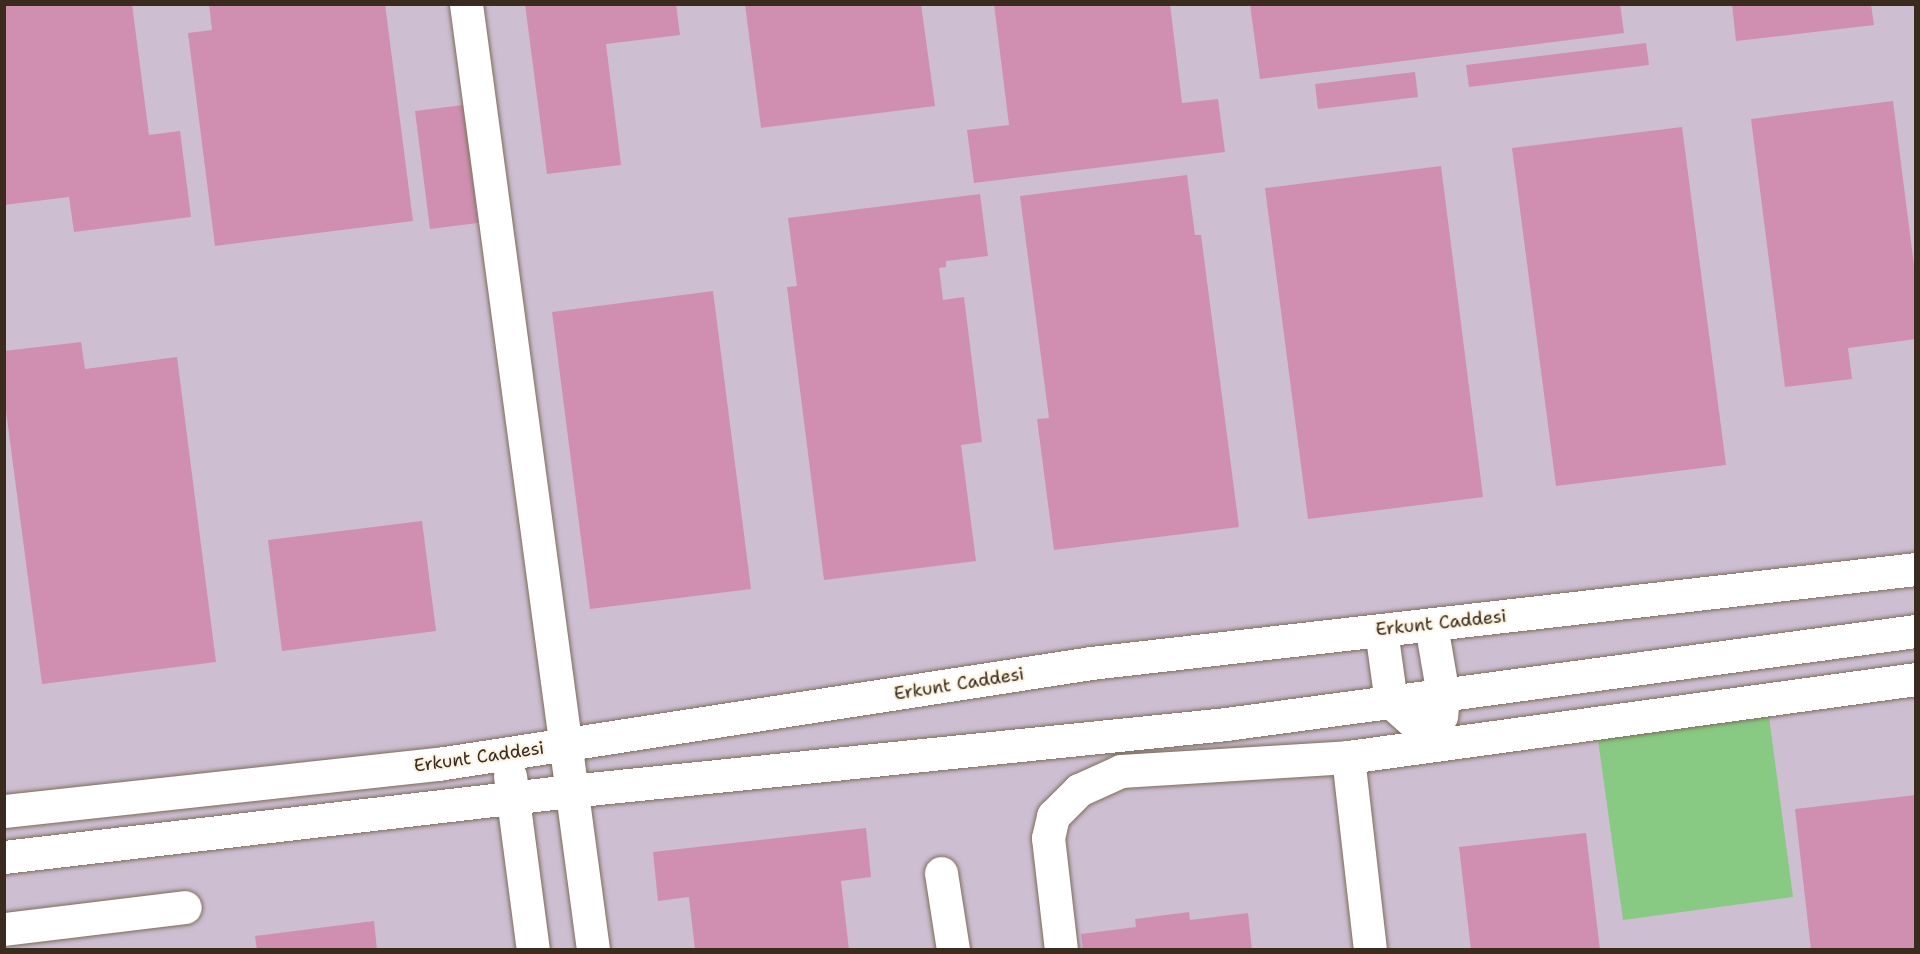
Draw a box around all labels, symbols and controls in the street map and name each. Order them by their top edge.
street label: Erkunt Caddesi [1375,605,1507,641]
street label: Erkunt Caddesi [892,663,1026,705]
street label: Erkunt Caddesi [412,737,546,777]

